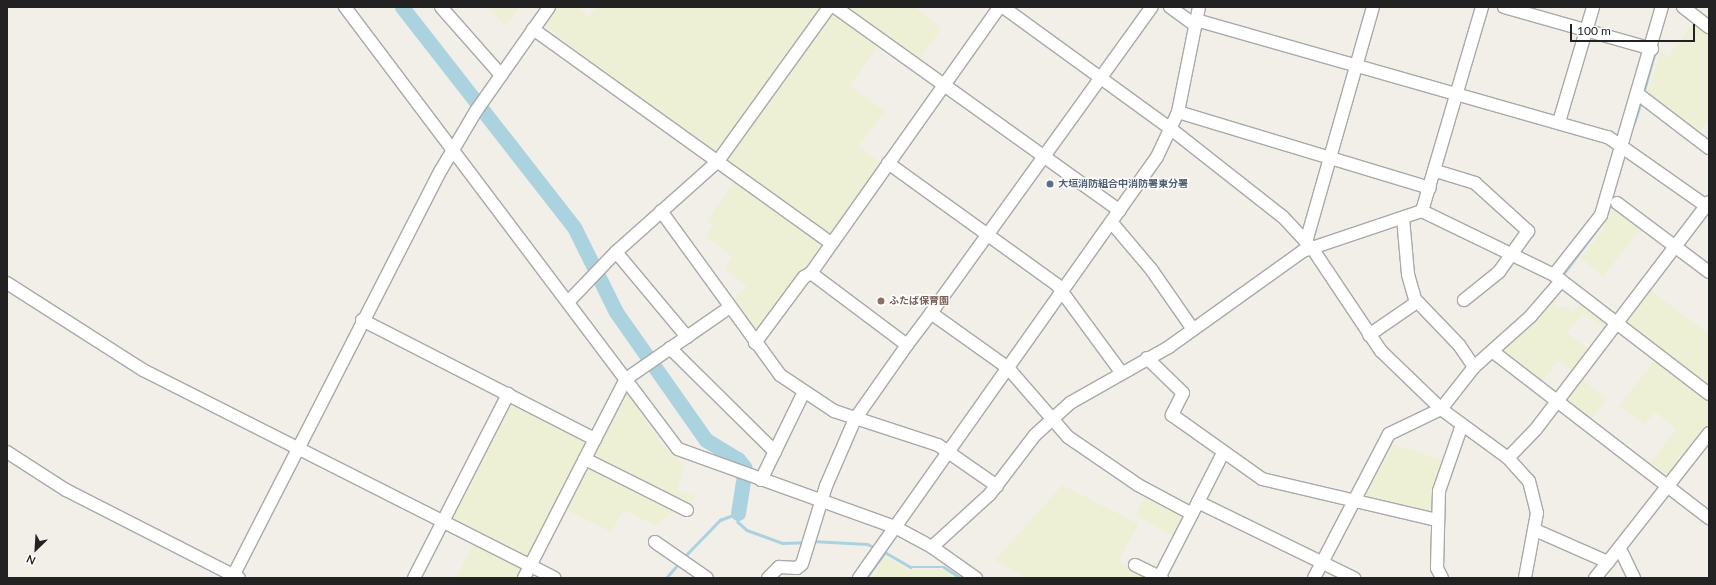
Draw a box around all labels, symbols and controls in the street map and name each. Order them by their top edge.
scale bar [1572,16,1697,42]
text: 100 m [1577,23,1611,38]
place label: 大垣消防組合中消防署東分署 [1058,178,1188,190]
marker: 大垣消防組合中消防署東分署 [1045,179,1055,189]
place label: ふたば保育園 [889,295,949,307]
marker: ふたば保育園 [876,296,886,306]
north arrow [16,529,56,569]
text: N [24,553,37,568]

